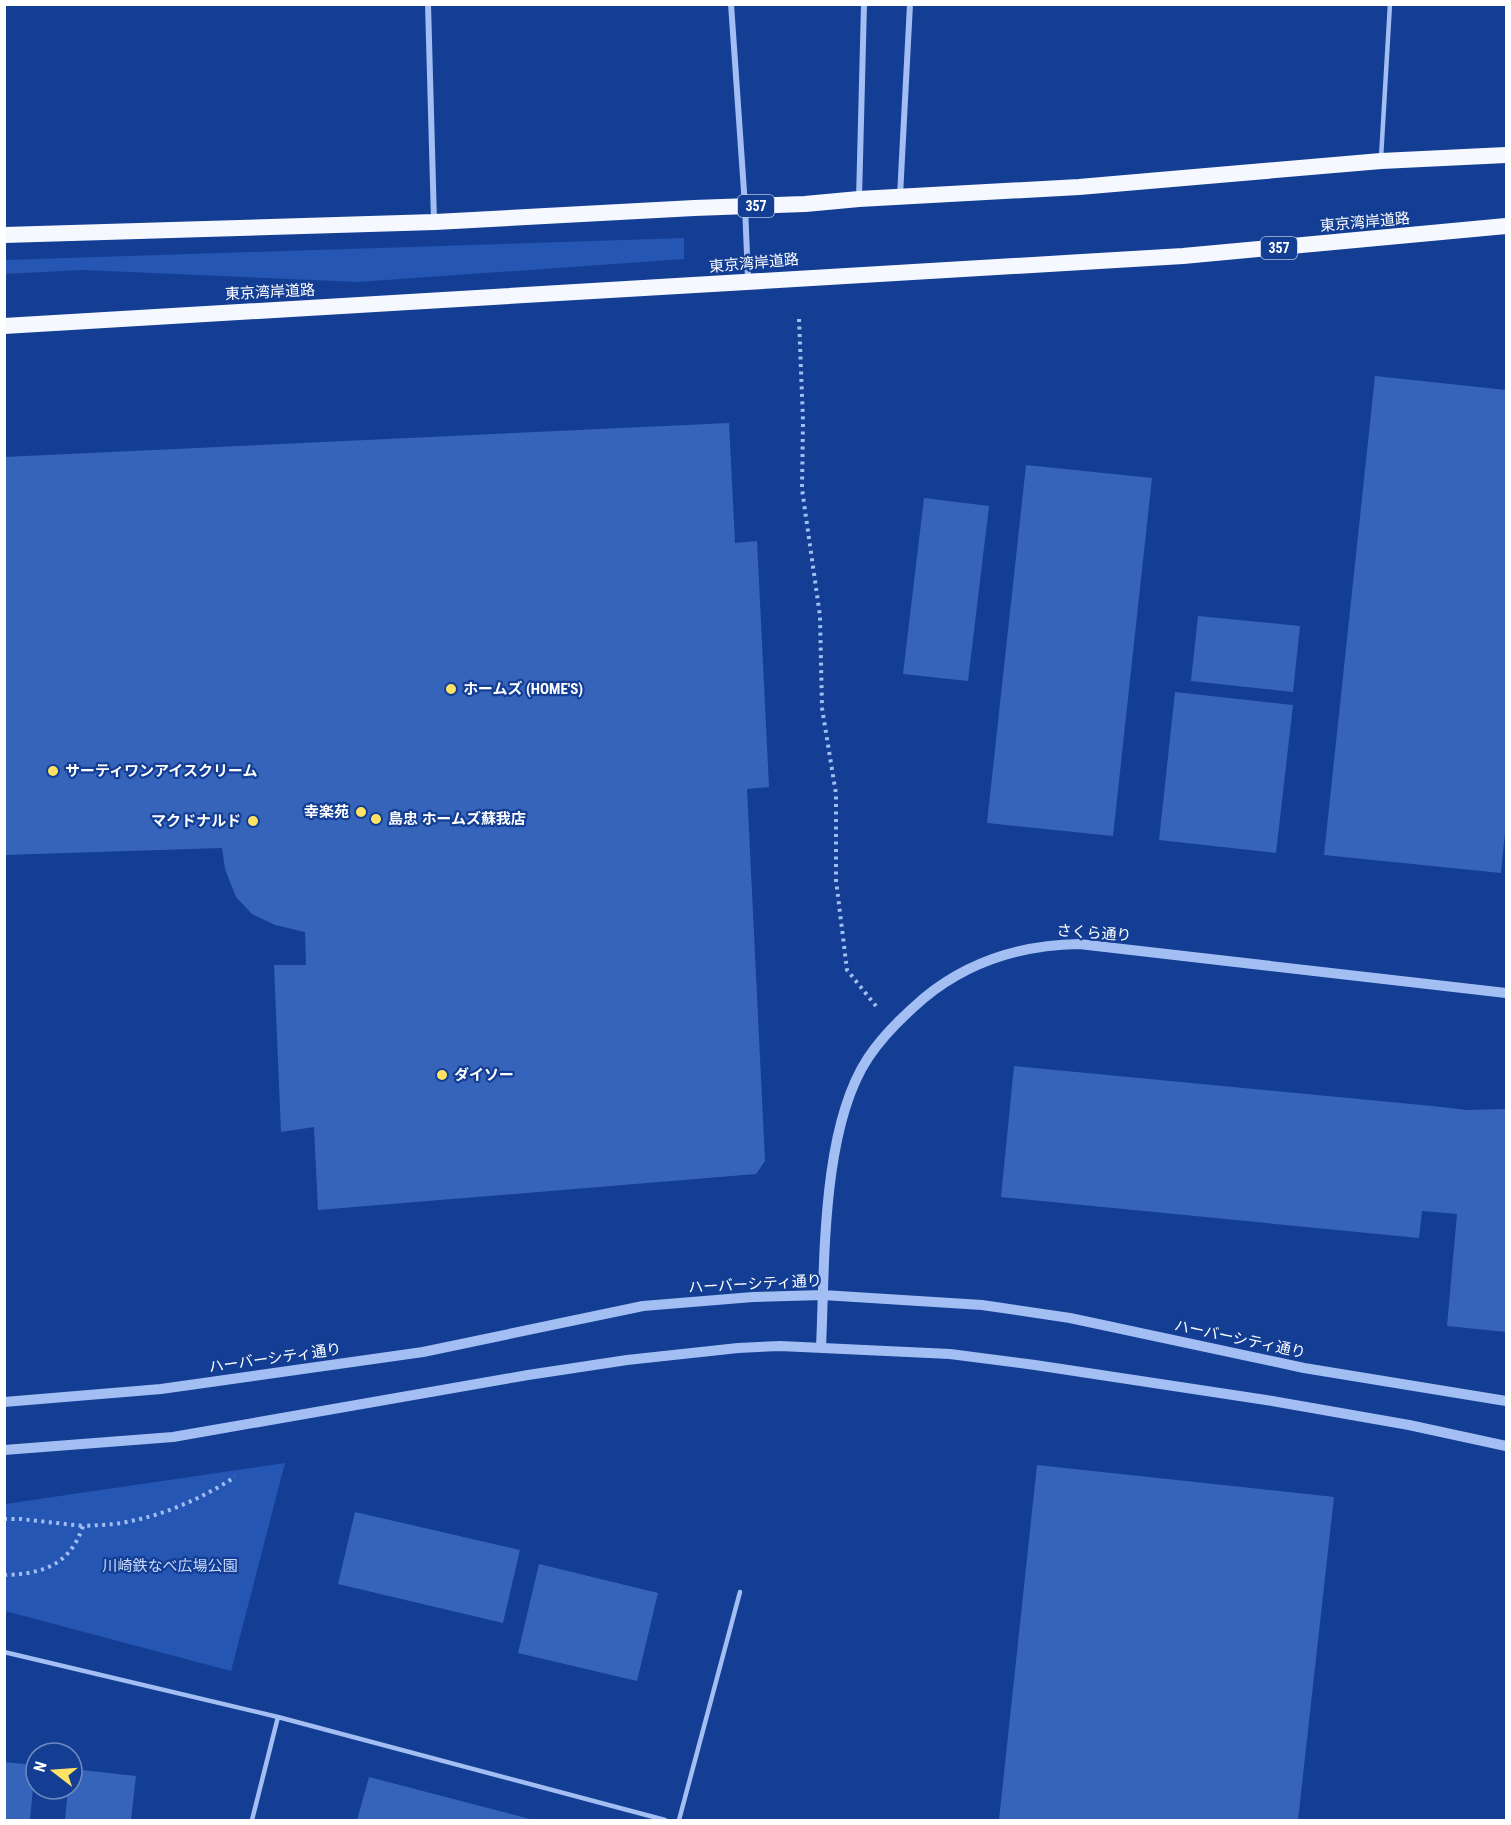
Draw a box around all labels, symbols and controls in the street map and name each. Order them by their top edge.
road number: 357 [738,195,774,217]
street label: 東京湾岸道路 [1319,209,1411,235]
road number: 357 [1261,237,1297,259]
street label: 東京湾岸道路 [708,250,800,276]
street label: 東京湾岸道路 [225,281,315,303]
place label: ホームズ (HOME'S) [463,680,583,698]
marker: ホームズ (HOME'S) [444,682,458,696]
place label: サーティワンアイスクリーム [65,762,257,780]
marker: サーティワンアイスクリーム [46,764,60,778]
place label: 幸楽苑 [304,803,349,821]
marker: 幸楽苑 [354,805,368,819]
place label: 島忠 ホームズ蘇我店 [388,810,526,828]
place label: マクドナルド [151,812,241,830]
marker: 島忠 ホームズ蘇我店 [369,812,383,826]
marker: マクドナルド [246,814,260,828]
street label: さくら通り [1056,921,1132,945]
place label: ダイソー [454,1066,514,1084]
marker: ダイソー [435,1068,449,1082]
street label: ハーバーシティ通り [688,1272,822,1296]
street label: ハーバーシティ通り [1173,1316,1307,1362]
street label: ハーバーシティ通り [208,1340,342,1376]
park label: 川崎鉄なべ広場公園 [102,1557,238,1575]
north arrow [24,1741,84,1801]
text: N [30,1759,51,1774]

